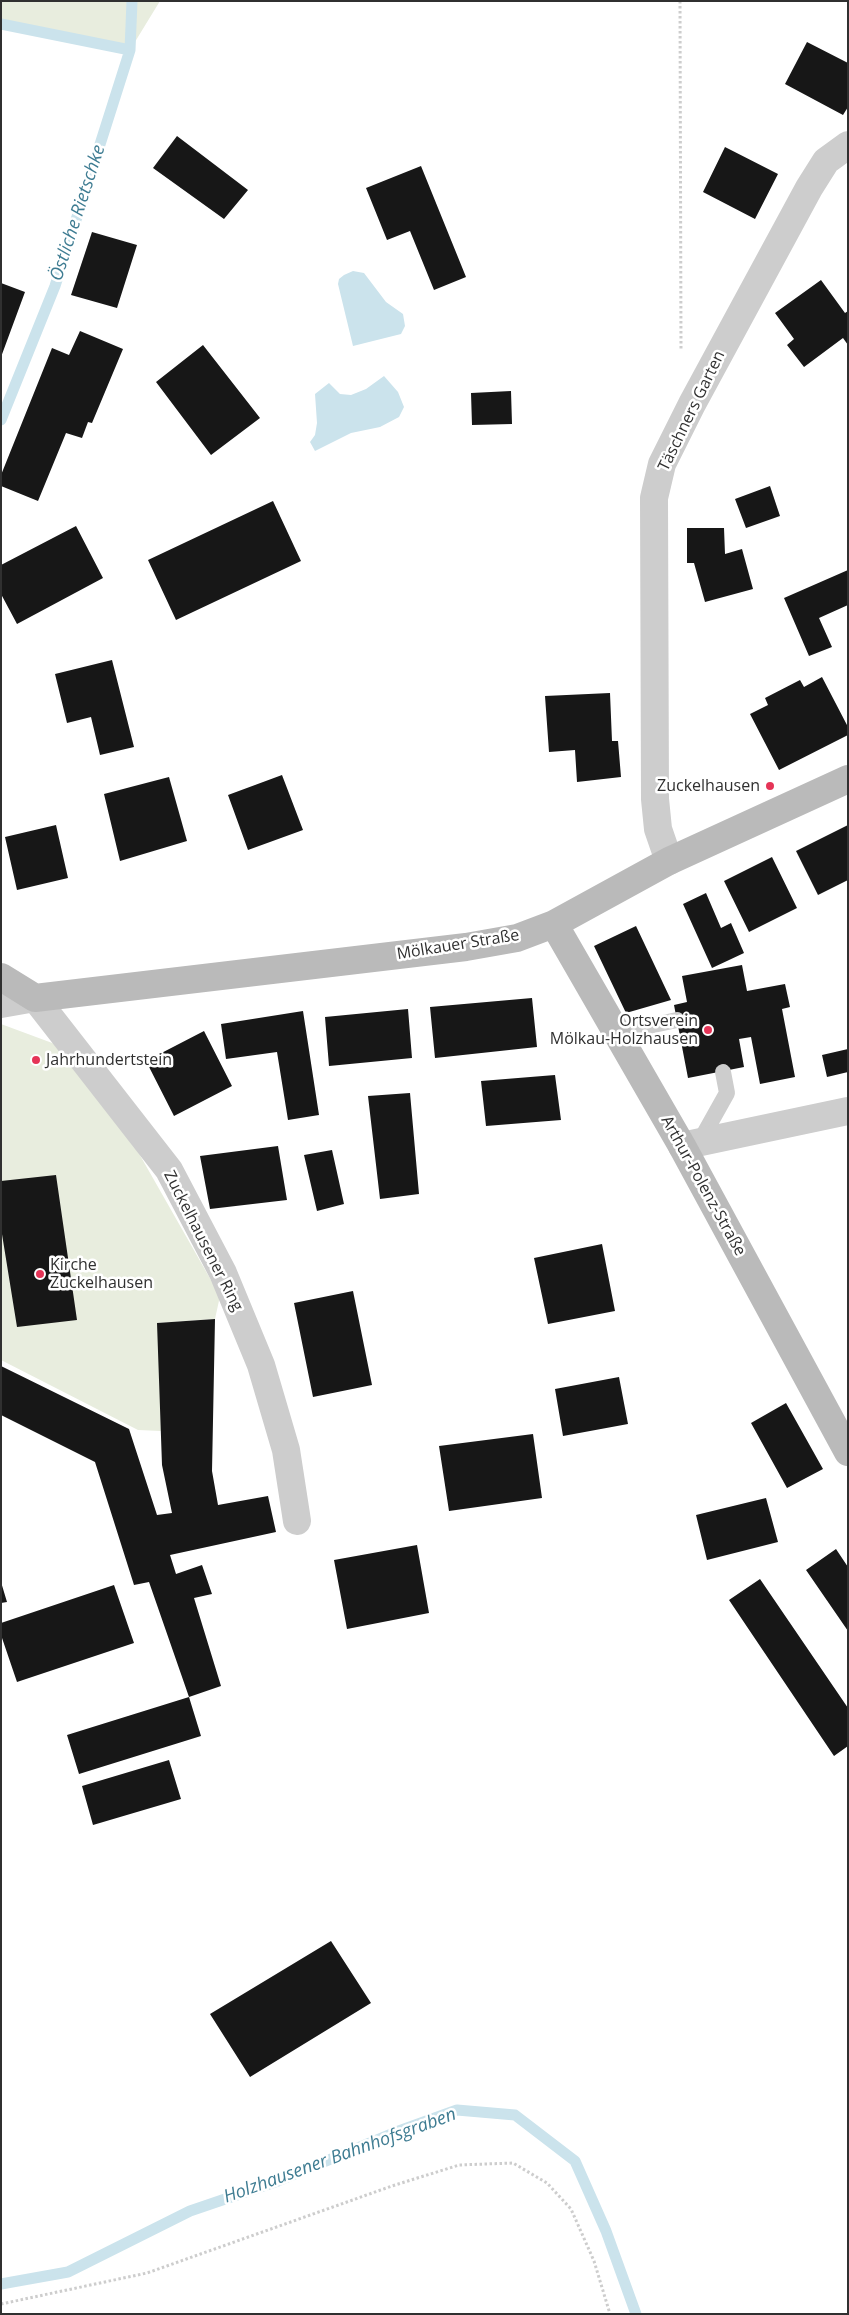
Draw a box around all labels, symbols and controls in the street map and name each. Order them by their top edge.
water label: Östliche Rietschke [46,142,110,284]
street label: Täschners Garten [655,348,729,474]
place label: Zuckelhausen [657,776,760,796]
marker: Zuckelhausen [764,780,776,792]
street label: Mölkauer Straße [395,926,521,964]
place label: Ortsverein Mölkau-Holzhausen [550,1011,698,1049]
marker: Ortsverein Mölkau-Holzhausen [702,1024,714,1036]
place label: Jahrhundertstein [46,1050,172,1070]
marker: Jahrhundertstein [30,1054,42,1066]
street label: Arthur-Polenz-Straße [656,1113,750,1259]
street label: Zuckelhausener Ring [159,1168,247,1314]
place label: Kirche Zuckelhausen [50,1255,153,1293]
marker: Kirche Zuckelhausen [34,1268,46,1280]
water label: Holzhausener Bahnhofsgraben [221,2104,459,2208]

